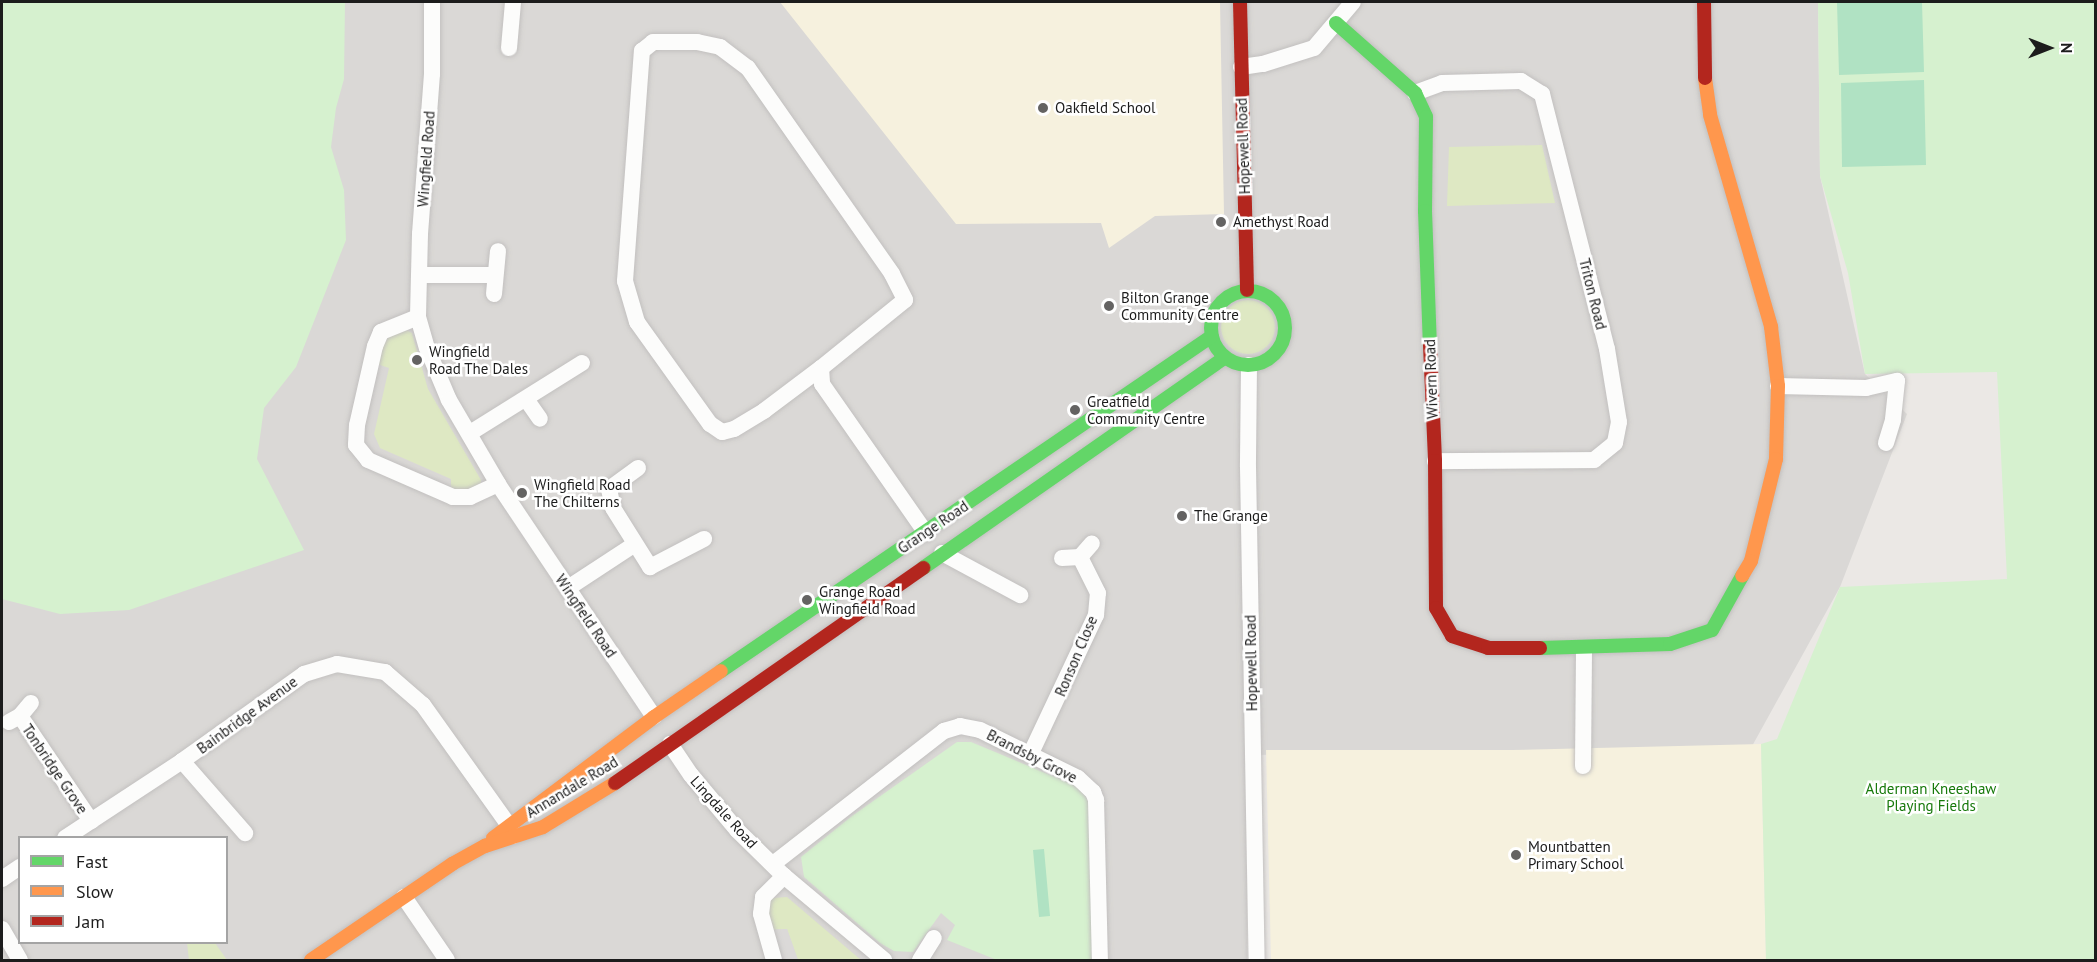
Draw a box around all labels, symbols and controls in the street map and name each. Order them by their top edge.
north arrow [2019,18,2079,78]
text: N [2057,43,2077,53]
street label: Hopewell Road [1232,97,1254,195]
place label: Oakfield School [1055,99,1155,117]
marker: Oakfield School [1036,101,1050,115]
street label: Wingfield Road [414,110,438,208]
place label: Amethyst Road [1233,213,1329,231]
marker: Amethyst Road [1214,215,1228,229]
street label: Triton Road [1575,257,1611,331]
place label: Bilton Grange Community Centre [1121,288,1239,323]
marker: Bilton Grange Community Centre [1102,299,1116,313]
street label: Wivern Road [1421,339,1441,419]
place label: Wingfield Road The Dales [429,342,528,377]
marker: Wingfield Road The Dales [410,353,424,367]
place label: Greatfield Community Centre [1087,392,1205,427]
marker: Greatfield Community Centre [1068,403,1082,417]
place label: Wingfield Road The Chilterns [534,475,631,510]
marker: Wingfield Road The Chilterns [515,486,529,500]
street label: Grange Road [894,497,972,557]
place label: The Grange [1194,507,1268,525]
marker: The Grange [1175,509,1189,523]
street label: Wingfield Road [552,571,620,661]
place label: Grange Road Wingfield Road [819,582,916,617]
marker: Grange Road Wingfield Road [800,593,814,607]
street label: Ronson Close [1051,613,1101,699]
street label: Hopewell Road [1241,615,1261,711]
street label: Bainbridge Avenue [193,672,301,758]
street label: Tonbridge Grove [18,721,92,817]
street label: Brandsby Grove [984,725,1080,787]
street label: Annandale Road [523,752,621,822]
street label: Lingdale Road [687,772,761,852]
park label: Alderman Kneeshaw Playing Fields [1866,779,1996,814]
legend [18,836,228,944]
place label: Mountbatten Primary School [1528,837,1624,872]
marker: Mountbatten Primary School [1509,848,1523,862]
text: Fast [76,850,108,873]
text: Slow [76,880,114,903]
text: Jam [76,910,105,933]

